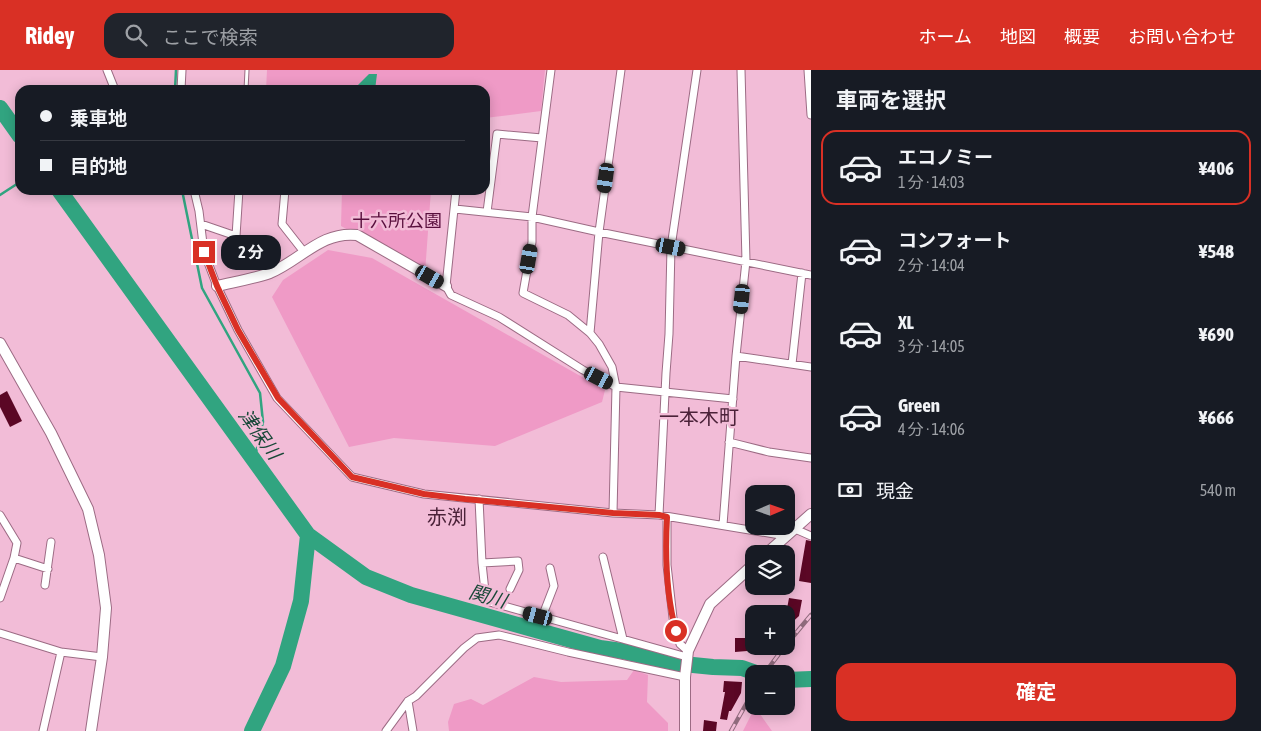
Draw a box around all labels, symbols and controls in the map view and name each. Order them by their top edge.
search box [104,13,454,58]
icon: search [122,21,150,49]
text: Ridey [25,22,74,49]
text: ここで検索 [162,26,257,48]
text: ホーム [919,26,972,47]
text: 地図 [1000,26,1036,47]
text: 概要 [1064,26,1100,47]
text: お問い合わせ [1128,26,1236,47]
text: 車両を選択 [836,87,946,113]
text: 乗車地 [70,107,127,129]
icon: car [838,145,883,190]
text: エコノミー [898,146,993,168]
text: 目的地 [70,155,127,177]
text: ¥406 [1199,157,1234,179]
car [596,162,615,194]
text: 1 分 · 14:03 [898,173,965,191]
park label: 十六所公園 [352,210,442,231]
icon: car [838,228,883,273]
text: コンフォート [898,229,1011,251]
callout: 2 分 [222,234,282,270]
car [654,237,687,257]
text: ¥548 [1199,240,1234,262]
route end [193,241,215,263]
text: 2 分 [238,243,264,261]
car [519,243,538,275]
text: 2 分 · 14:04 [898,256,965,274]
car [413,263,446,291]
car [732,283,751,315]
icon: car [838,311,883,356]
text: XL [898,311,914,333]
text: ¥690 [1199,323,1234,345]
text: 3 分 · 14:05 [898,337,965,355]
car [582,365,615,391]
icon: car [838,394,883,439]
text: Green [898,394,940,416]
water label: 津保川 [234,404,287,465]
district label: 一本木町 [659,405,739,428]
text: ¥666 [1199,406,1234,428]
text: 4 分 · 14:06 [898,420,965,438]
icon: cash [836,476,864,504]
text: 現金 [876,480,914,502]
text: 540 m [1200,481,1236,499]
north arrow [745,485,795,535]
map controls [745,485,795,715]
district label: 赤渕 [427,505,467,528]
button: layers [745,545,795,595]
water label: 関川 [467,580,511,612]
car [521,605,554,627]
button: + [745,605,795,655]
route start [665,620,687,642]
button: 確定 [836,663,1236,721]
button: − [745,665,795,715]

